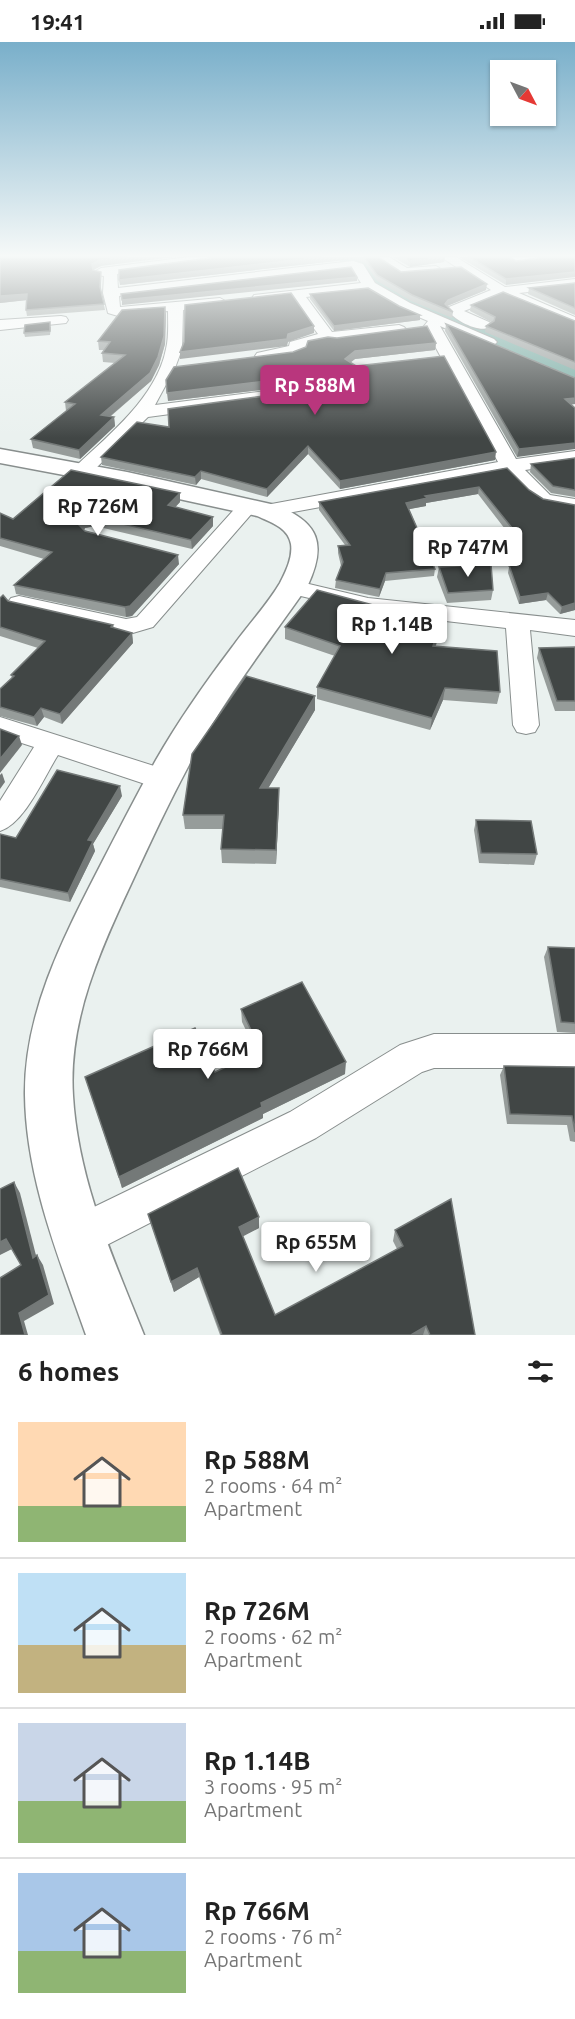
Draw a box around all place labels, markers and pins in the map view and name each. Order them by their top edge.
pin: Rp 588M [260,365,370,416]
pin: Rp 726M [43,486,153,537]
pin: Rp 747M [413,527,523,578]
pin: Rp 1.14B [330,604,454,655]
pin: Rp 766M [153,1029,263,1080]
pin: Rp 655M [261,1222,371,1273]

